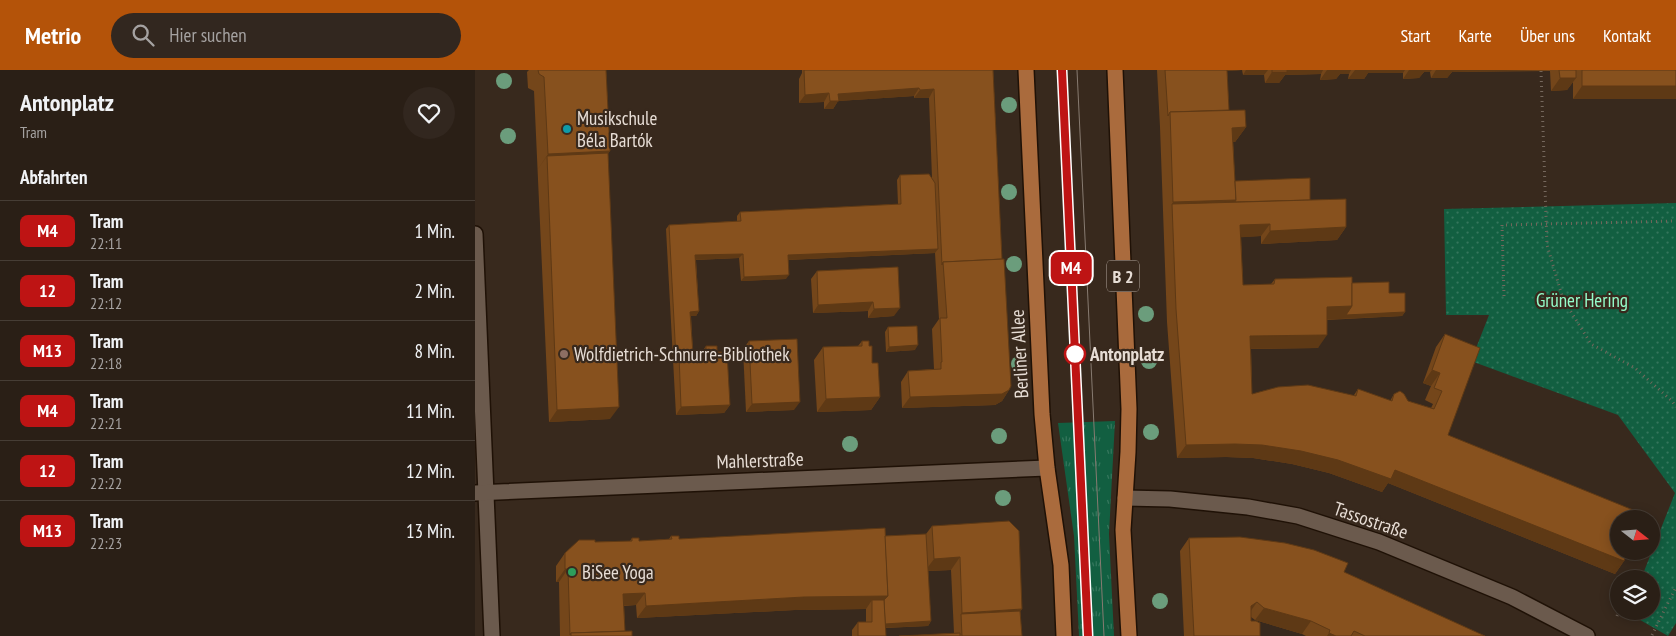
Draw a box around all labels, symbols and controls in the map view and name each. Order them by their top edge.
search box [111,13,461,58]
text: Metrio [25,20,81,51]
icon: search [129,21,157,49]
text: Hier suchen [169,23,247,47]
text: Start [1400,24,1431,47]
text: Karte [1459,24,1492,47]
text: Über uns [1520,24,1575,47]
text: Kontakt [1603,24,1651,47]
text: Antonplatz [20,87,114,118]
button: heart [403,87,455,139]
place label: Musikschule Béla Bartók [577,106,657,152]
text: Tram [20,122,47,142]
marker: Musikschule Béla Bartók [561,123,573,135]
text: Abfahrten [20,165,87,189]
text: Tram [90,209,123,233]
text: M4 [37,219,58,242]
text: 1 Min. [414,219,455,243]
text: 22:11 [90,233,122,253]
line badge: M4 [1049,252,1093,284]
text: M4 [1061,256,1081,279]
road number: B 2 [1107,260,1139,292]
text: Tram [90,269,123,293]
text: 12 [39,279,56,302]
text: 2 Min. [414,279,455,303]
park label: Grüner Hering [1536,288,1628,312]
text: 22:12 [90,293,122,313]
street label: Berliner Allee [1005,309,1033,399]
text: Tram [90,329,123,353]
text: M13 [33,339,62,362]
text: 8 Min. [414,339,455,363]
place label: Wolfdietrich-Schnurre-Bibliothek [574,342,790,366]
place label: Antonplatz [1089,342,1164,366]
marker: Antonplatz [1064,343,1086,365]
marker: Wolfdietrich-Schnurre-Bibliothek [558,348,570,360]
text: 22:18 [90,353,122,373]
text: Tram [90,389,123,413]
text: M4 [37,399,58,422]
text: 11 Min. [406,399,455,423]
text: 22:21 [90,413,122,433]
street label: Mahlerstraße [716,446,804,474]
text: Tram [90,449,123,473]
text: 12 [39,459,56,482]
text: 12 Min. [406,459,455,483]
text: 22:22 [90,473,122,493]
street label: Tassostraße [1331,496,1411,544]
text: Tram [90,509,123,533]
north arrow [1610,510,1660,560]
map controls [1610,510,1660,620]
text: M13 [33,519,62,542]
text: 13 Min. [406,519,455,543]
text: 22:23 [90,533,122,553]
place label: BiSee Yoga [582,560,654,584]
marker: BiSee Yoga [566,566,578,578]
button: layers [1610,570,1660,620]

